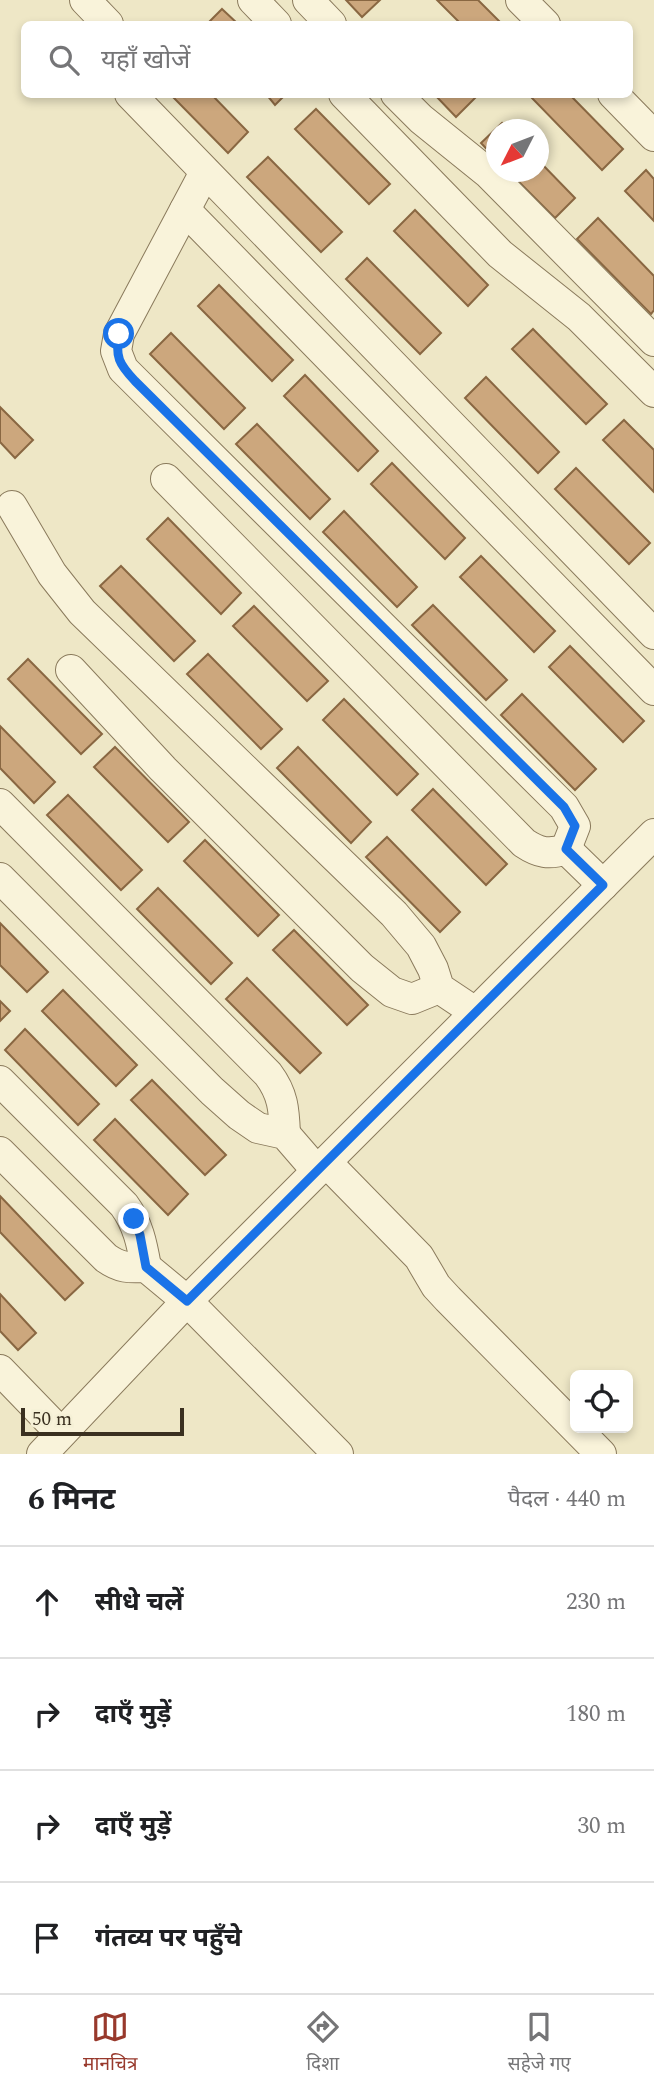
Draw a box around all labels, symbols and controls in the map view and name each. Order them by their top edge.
search box [21,21,633,98]
text: यहाँ खोजें [101,40,190,80]
icon: search [45,41,83,79]
north arrow [486,119,549,182]
route start [103,318,134,349]
route end [118,1203,149,1234]
map controls [570,1370,633,1433]
button: locate [570,1370,633,1433]
scale bar [21,1405,184,1437]
text: 50 m [32,1405,72,1434]
text: 6 मिनट [28,1477,115,1523]
text: पैदल · 440 m [508,1482,626,1517]
text: सीधे चलें [95,1582,183,1622]
icon: ahead [28,1583,66,1621]
text: 230 m [566,1585,626,1620]
text: दाएँ मुड़ें [95,1694,171,1734]
icon: right [28,1695,66,1733]
text: 180 m [566,1697,626,1732]
text: दाएँ मुड़ें [95,1806,171,1846]
icon: right [28,1807,66,1845]
text: 30 m [577,1809,626,1844]
text: गंतव्य पर पहुँचे [95,1918,242,1958]
icon: arrive [28,1919,66,1957]
tab: मानचित्र [83,2008,137,2079]
tab: दिशा [304,2008,342,2079]
tab: सहेजे गए [508,2008,571,2079]

